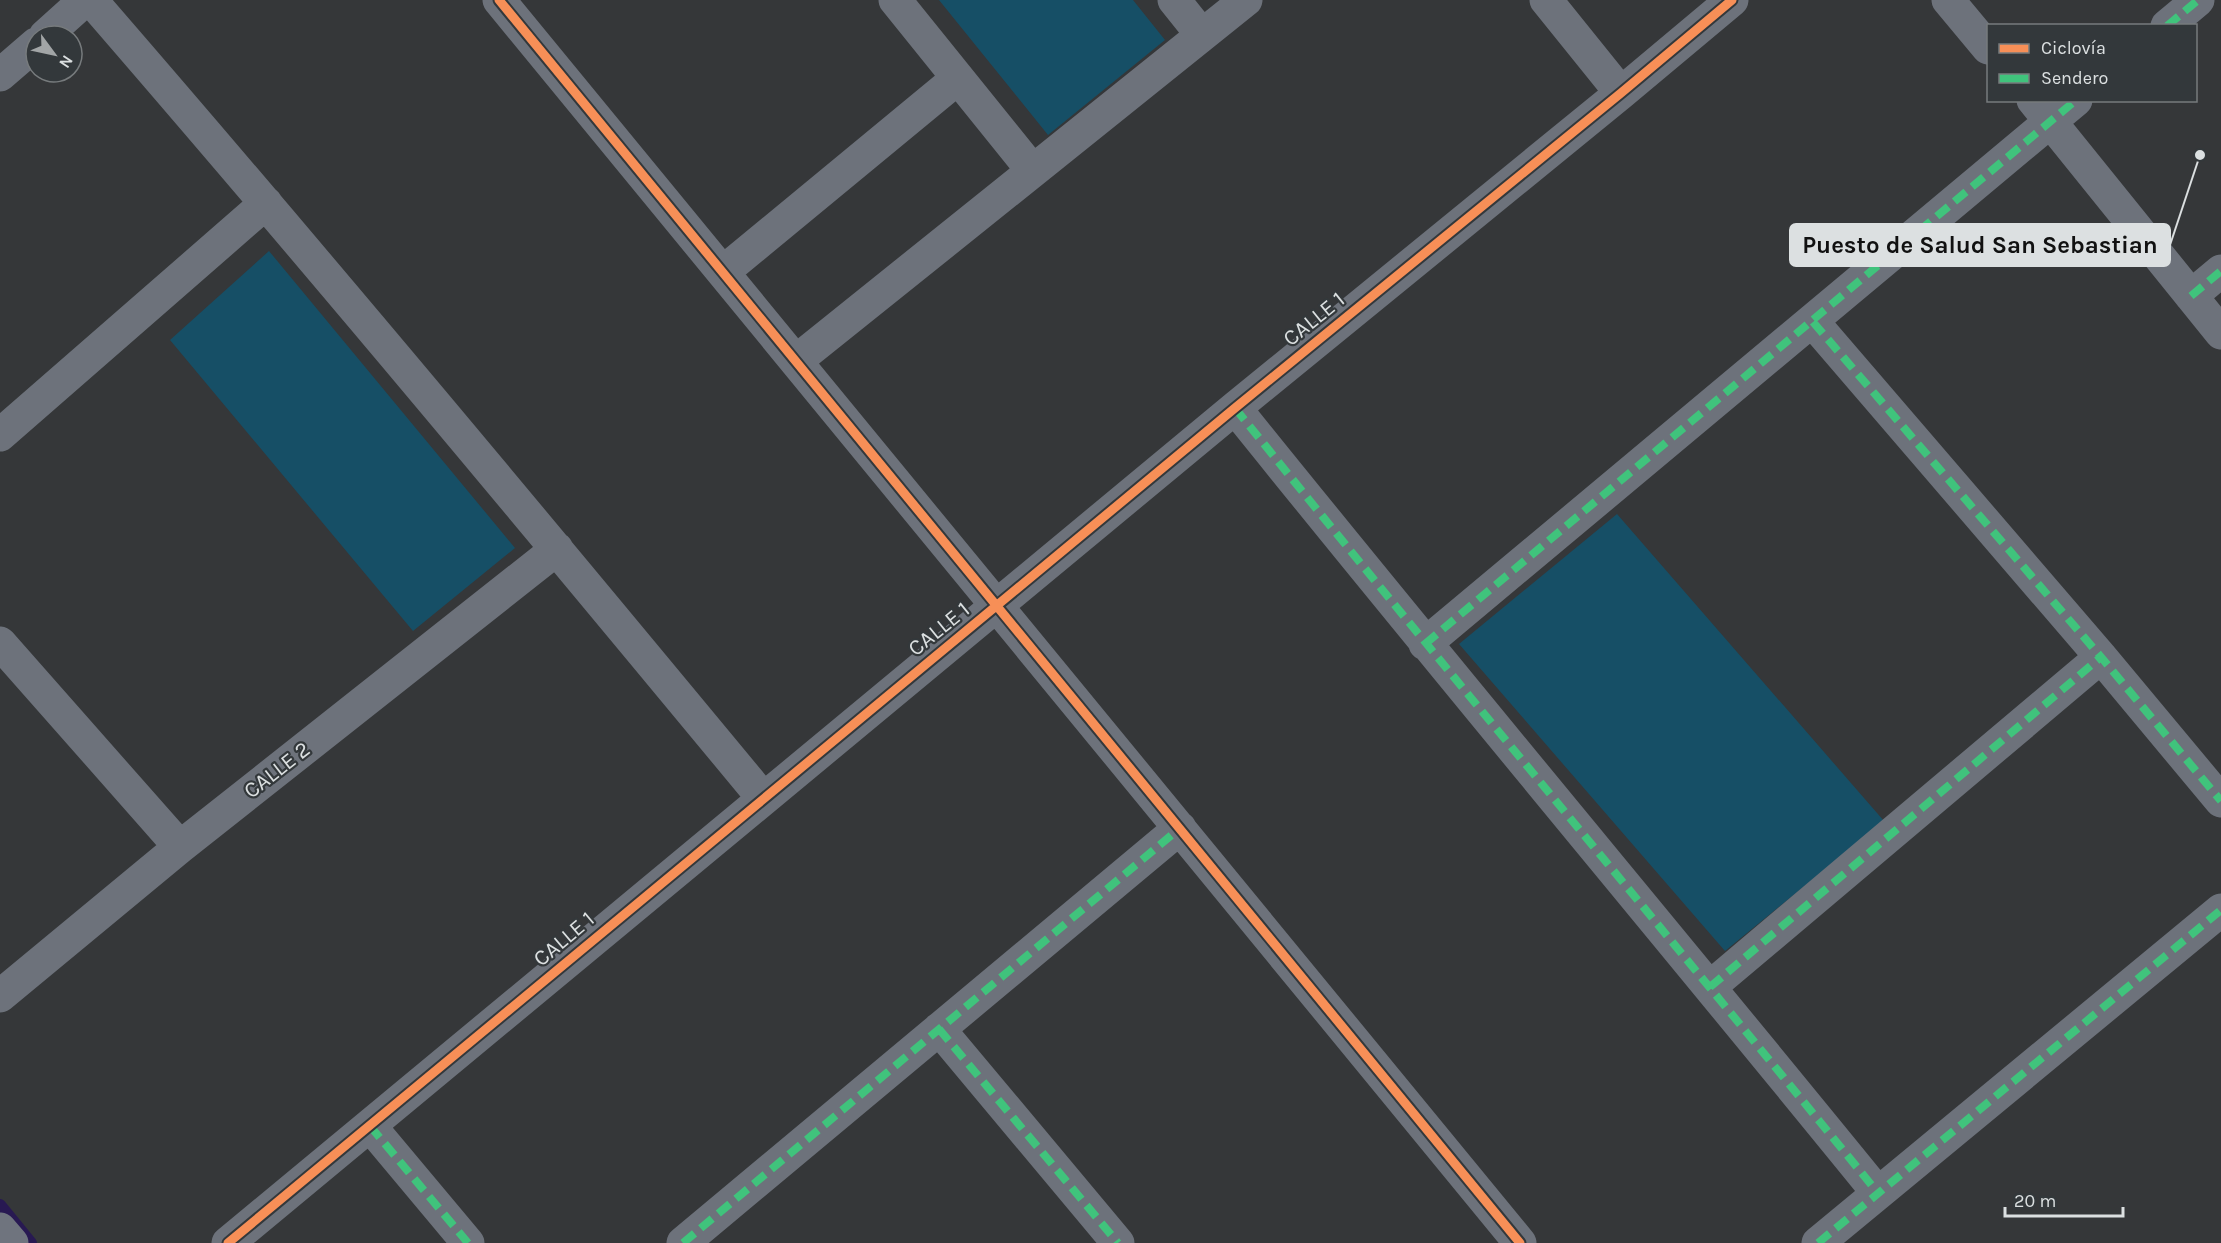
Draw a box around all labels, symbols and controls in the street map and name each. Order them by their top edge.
north arrow [24,24,84,84]
legend [1987,24,2197,102]
text: Ciclovía [2041,37,2106,59]
text: N [55,52,77,72]
text: Sendero [2041,67,2108,89]
callout: Puesto de Salud San Sebastian [1790,224,2170,266]
text: Puesto de Salud San Sebastian [1802,231,2158,259]
street label: CALLE 1 [1278,286,1350,352]
street label: CALLE 1 [903,596,975,662]
street label: CALLE 2 [239,736,315,804]
street label: CALLE 1 [528,906,600,972]
scale bar [2005,1180,2124,1218]
text: 20 m [2014,1190,2056,1212]

